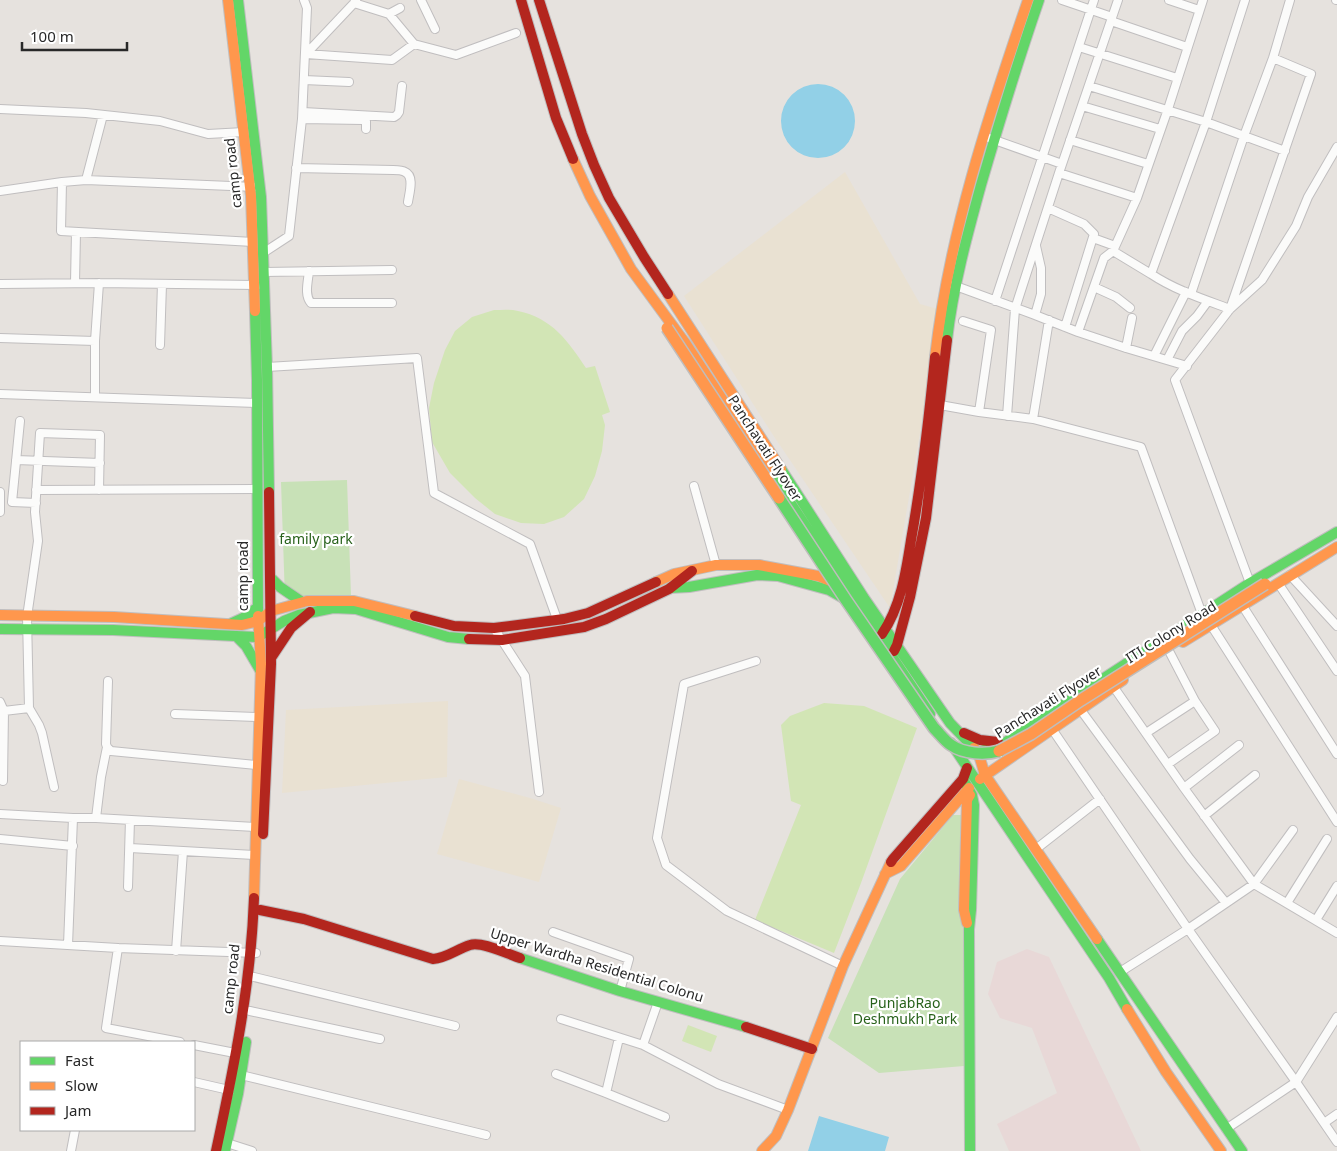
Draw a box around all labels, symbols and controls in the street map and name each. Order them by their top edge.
scale bar [22,20,128,52]
text: 100 m [30,26,74,46]
street label: camp road [219,137,246,209]
street label: Panchavati Flyover [724,391,807,504]
park label: family park [279,529,353,548]
street label: camp road [233,541,252,611]
street label: ITI Colony Road [1122,596,1220,667]
street label: Panchavati Flyover [991,661,1105,742]
street label: Upper Wardha Residential Colonu [488,923,706,1006]
street label: camp road [217,943,244,1015]
park label: PunjabRao Deshmukh Park [853,993,958,1028]
legend [20,1041,195,1131]
text: Fast [65,1050,94,1070]
text: Slow [65,1075,98,1095]
text: Jam [63,1100,92,1120]

